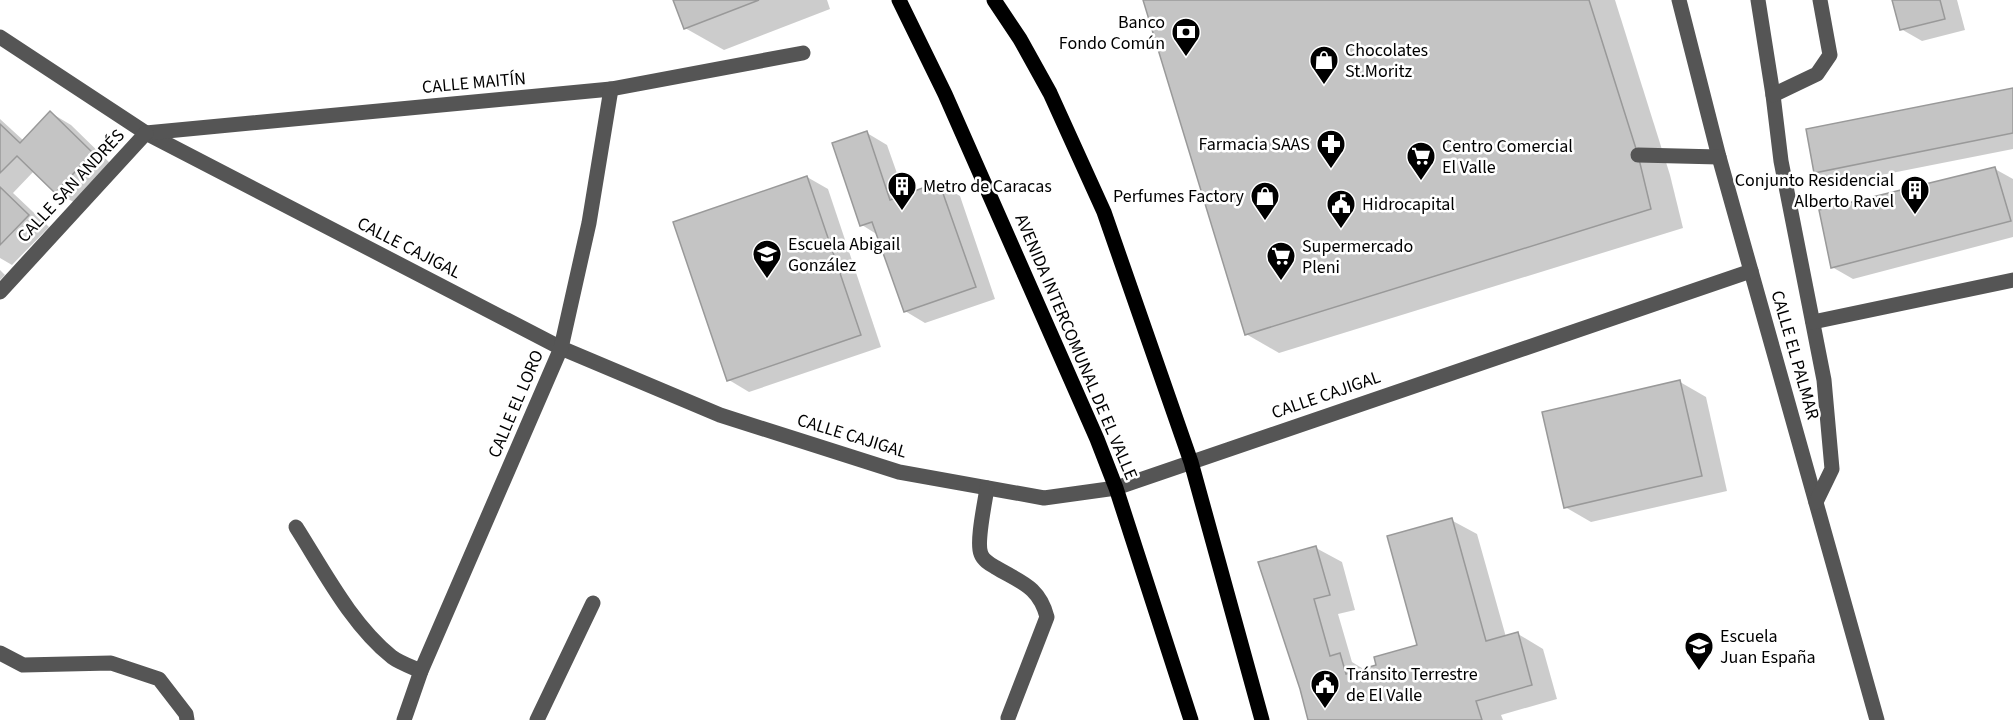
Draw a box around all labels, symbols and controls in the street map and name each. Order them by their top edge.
place label: Banco Fondo Común [1059,10,1165,56]
bank icon: Banco Fondo Común [1170,16,1202,58]
place label: Chocolates St.Moritz [1345,38,1428,84]
shop icon: Chocolates St.Moritz [1308,44,1340,86]
street label: CALLE MAITÍN [421,66,527,100]
street label: CALLE SAN ANDRÉS [12,124,130,248]
pharmacy icon: Farmacia SAAS [1315,128,1347,170]
place label: Farmacia SAAS [1198,132,1310,157]
place label: Centro Comercial El Valle [1442,134,1573,180]
supermarket icon: Centro Comercial El Valle [1405,140,1437,182]
place label: Conjunto Residencial Alberto Ravel [1735,168,1894,214]
building icon: Metro de Caracas [886,170,918,212]
place label: Metro de Caracas [923,174,1052,199]
building icon: Conjunto Residencial Alberto Ravel [1899,174,1931,216]
shop icon: Perfumes Factory [1249,180,1281,222]
place label: Perfumes Factory [1113,184,1245,209]
public building icon: Hidrocapital [1325,188,1357,230]
place label: Hidrocapital [1362,192,1455,217]
street label: AVENIDA INTERCOMUNAL DE EL VALLE [1008,210,1144,484]
street label: CALLE CAJIGAL [353,211,466,285]
place label: Escuela Abigail González [788,232,900,278]
place label: Supermercado Pleni [1302,234,1413,280]
school or university icon: Escuela Abigail González [751,238,783,280]
supermarket icon: Supermercado Pleni [1265,240,1297,282]
street label: CALLE EL PALMAR [1765,287,1825,423]
street label: CALLE EL LORO [482,346,550,462]
street label: CALLE CAJIGAL [1268,365,1384,425]
street label: CALLE CAJIGAL [794,407,910,465]
place label: Escuela Juan España [1720,624,1816,670]
school or university icon: Escuela Juan España [1683,630,1715,672]
place label: Tránsito Terrestre de El Valle [1346,662,1478,708]
public building icon: Tránsito Terrestre de El Valle [1309,668,1341,710]

